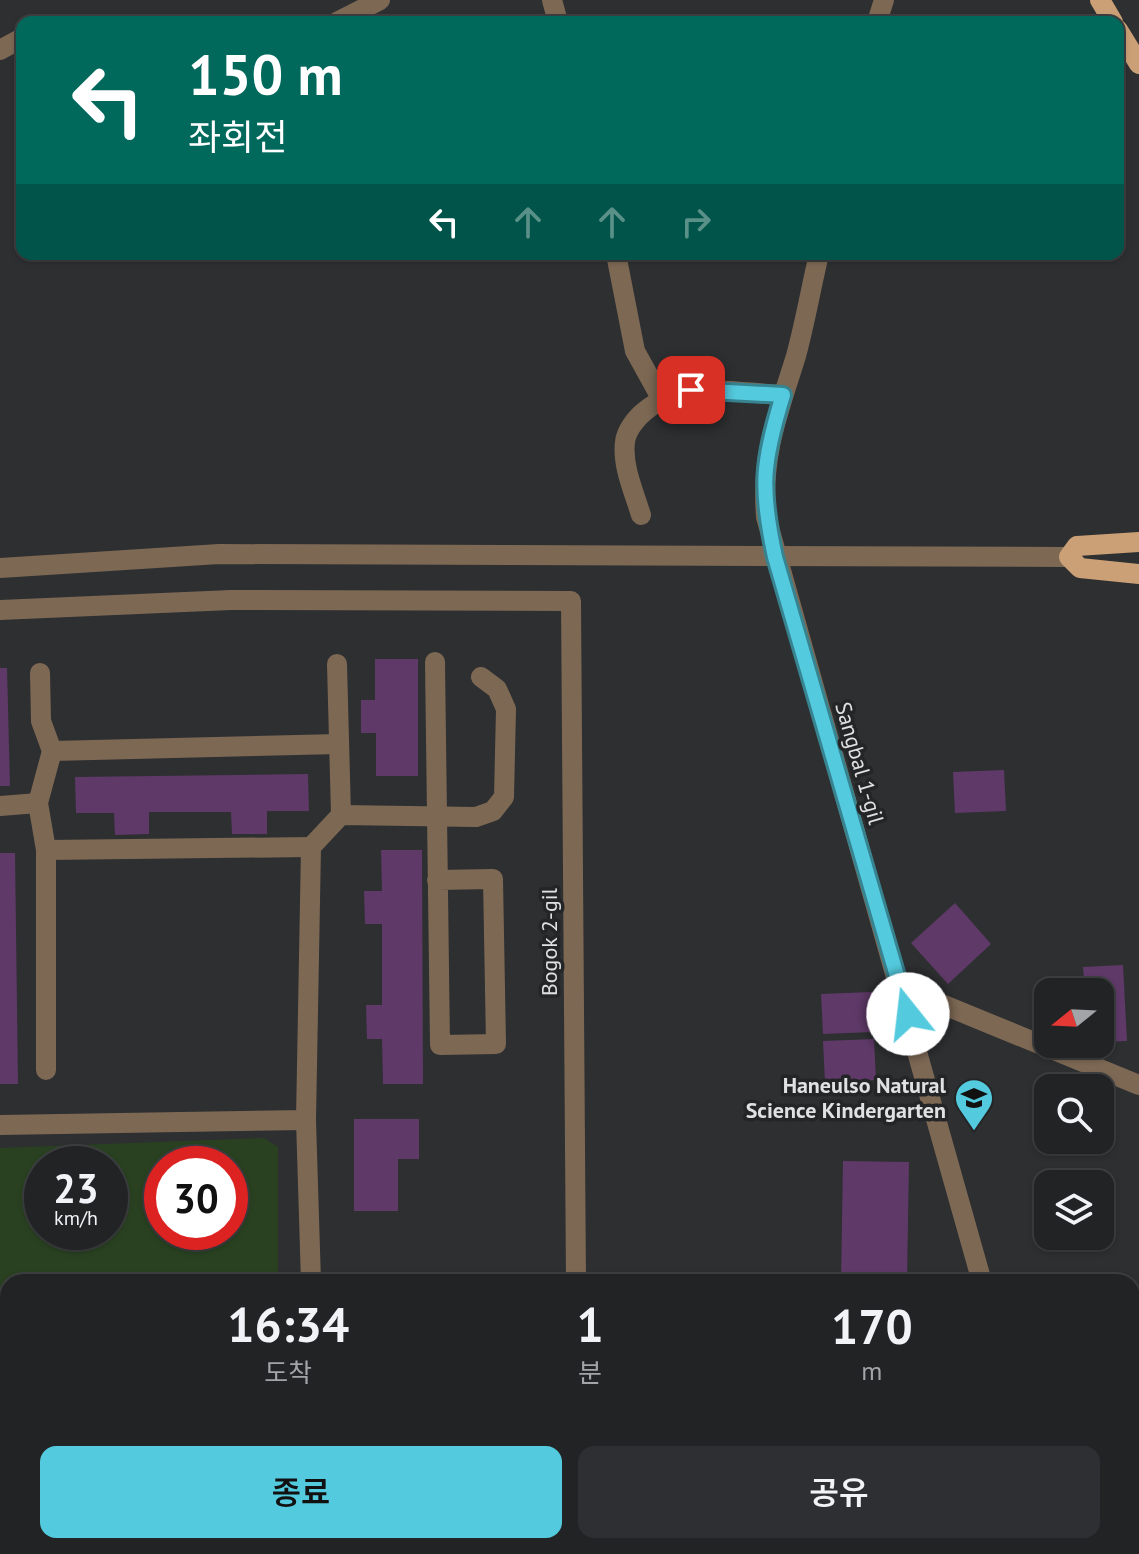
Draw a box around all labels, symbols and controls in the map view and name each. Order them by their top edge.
text: 150 m [188,38,343,110]
icon: left [56,48,160,152]
text: 좌회전 [188,113,287,160]
icon: left [422,200,466,244]
icon: ahead [506,200,550,244]
icon: ahead [590,200,634,244]
icon: right [674,200,718,244]
pin [657,356,725,424]
icon: arrive [669,368,713,412]
street label: Sangbal 1-gil [829,699,891,828]
street label: Bogok 2-gil [535,887,563,996]
position arrow [866,972,950,1056]
north arrow [1034,978,1114,1058]
map controls [1034,978,1114,1250]
place label: Haneulso Natural Science Kindergarten [746,1071,947,1124]
button: search [1034,1074,1114,1154]
school or university icon: Haneulso Natural Science Kindergarten [953,1077,995,1132]
speed limit sign: 30 [144,1146,248,1250]
text: 23 [53,1162,99,1214]
button: layers [1034,1170,1114,1250]
text: km/h [54,1205,98,1231]
text: 16:34 [227,1293,349,1355]
text: 1 [576,1293,604,1355]
text: 170 [831,1295,913,1357]
text: m [861,1354,882,1387]
text: 도착 [264,1356,312,1389]
text: 분 [578,1356,602,1389]
button: 종료 [40,1446,562,1538]
button: 공유 [578,1446,1100,1538]

